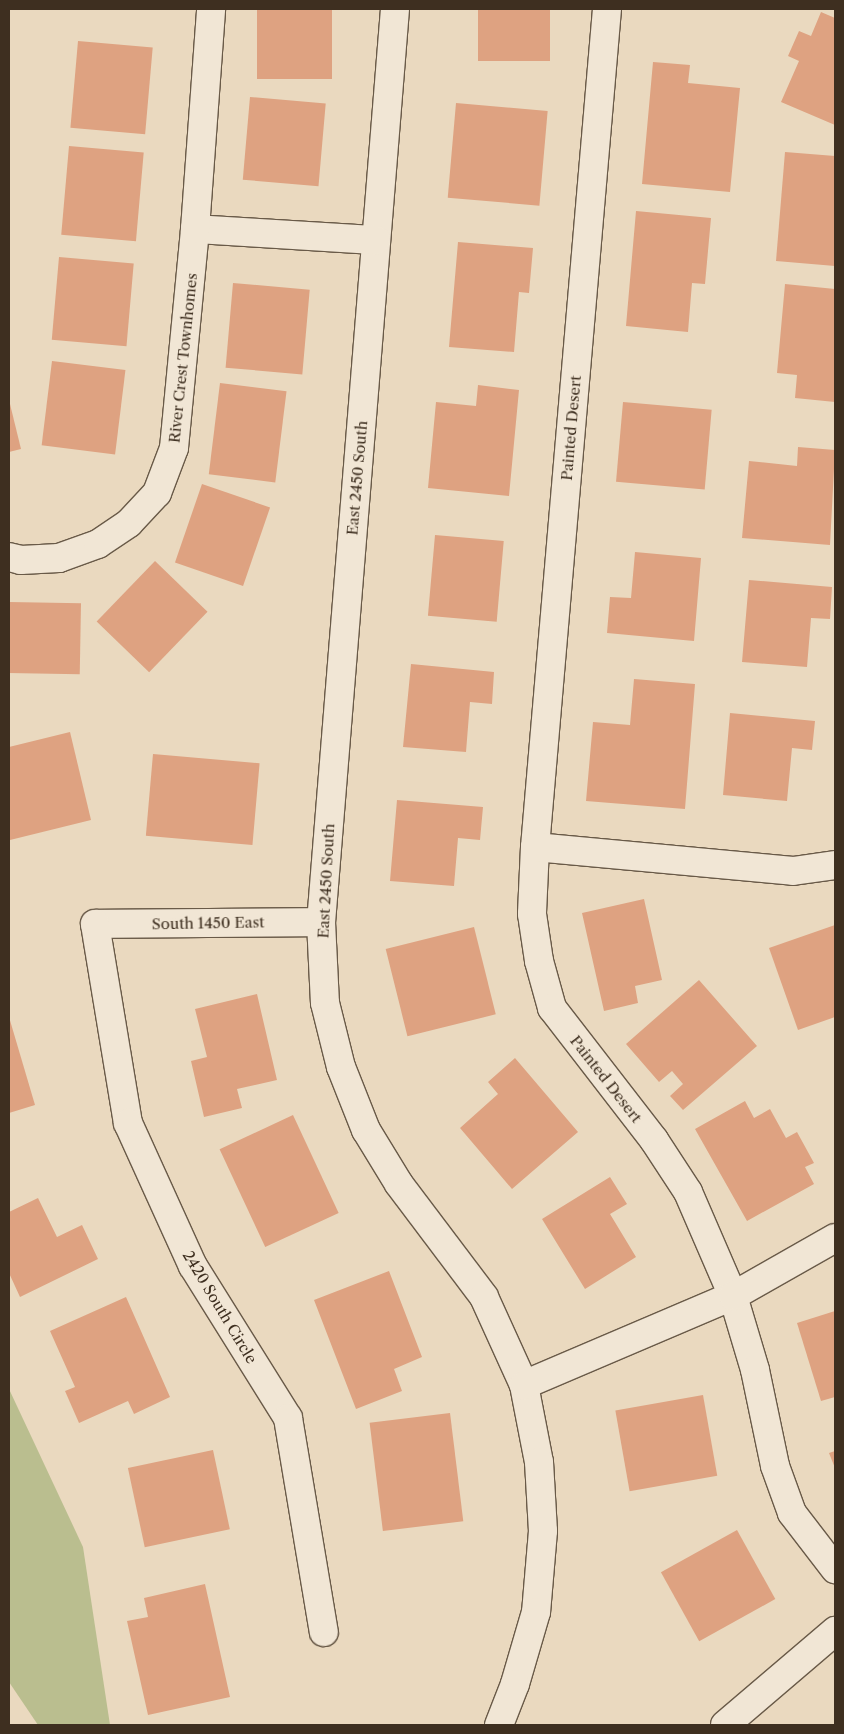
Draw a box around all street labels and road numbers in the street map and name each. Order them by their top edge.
street label: River Crest Townhomes [165,272,201,444]
street label: Painted Desert [557,375,585,481]
street label: East 2450 South [343,420,371,536]
street label: East 2450 South [314,823,338,939]
street label: South 1450 East [151,913,265,933]
street label: Painted Desert [566,1032,646,1126]
street label: 2420 South Circle [179,1247,261,1367]

